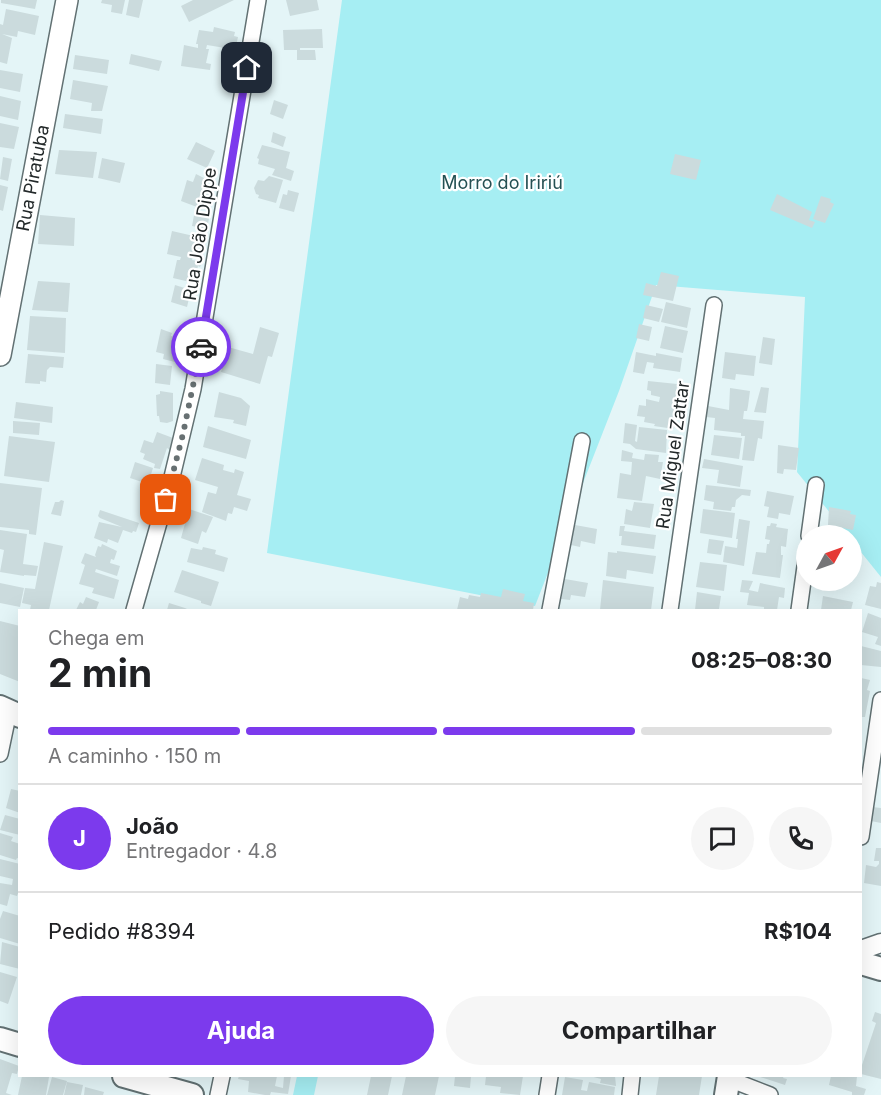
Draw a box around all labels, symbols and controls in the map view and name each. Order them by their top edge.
pin [221,42,272,93]
icon: home [230,51,263,84]
street label: Rua Piratuba [12,123,53,233]
street label: Rua João Dippe [179,166,220,302]
park label: Morro do Iririú [441,172,563,193]
courier [171,317,231,377]
icon: car [185,331,218,364]
street label: Rua Miguel Zattar [652,379,693,530]
pin [140,474,191,525]
icon: bag [149,483,182,516]
north arrow [796,525,862,591]
map controls [796,525,862,591]
text: Chega em [48,626,144,650]
text: 08:25–08:30 [691,647,832,673]
text: 2 min [48,649,152,696]
text: A caminho · 150 m [48,744,221,768]
button: chat [691,807,754,870]
button: phone [769,807,832,870]
text: João [126,813,179,839]
text: J [73,825,86,851]
text: Entregador · 4.8 [126,839,277,863]
text: Pedido #8394 [48,918,195,944]
text: R$104 [764,918,832,944]
button: Ajuda [48,996,434,1065]
button: Compartilhar [446,996,832,1065]

